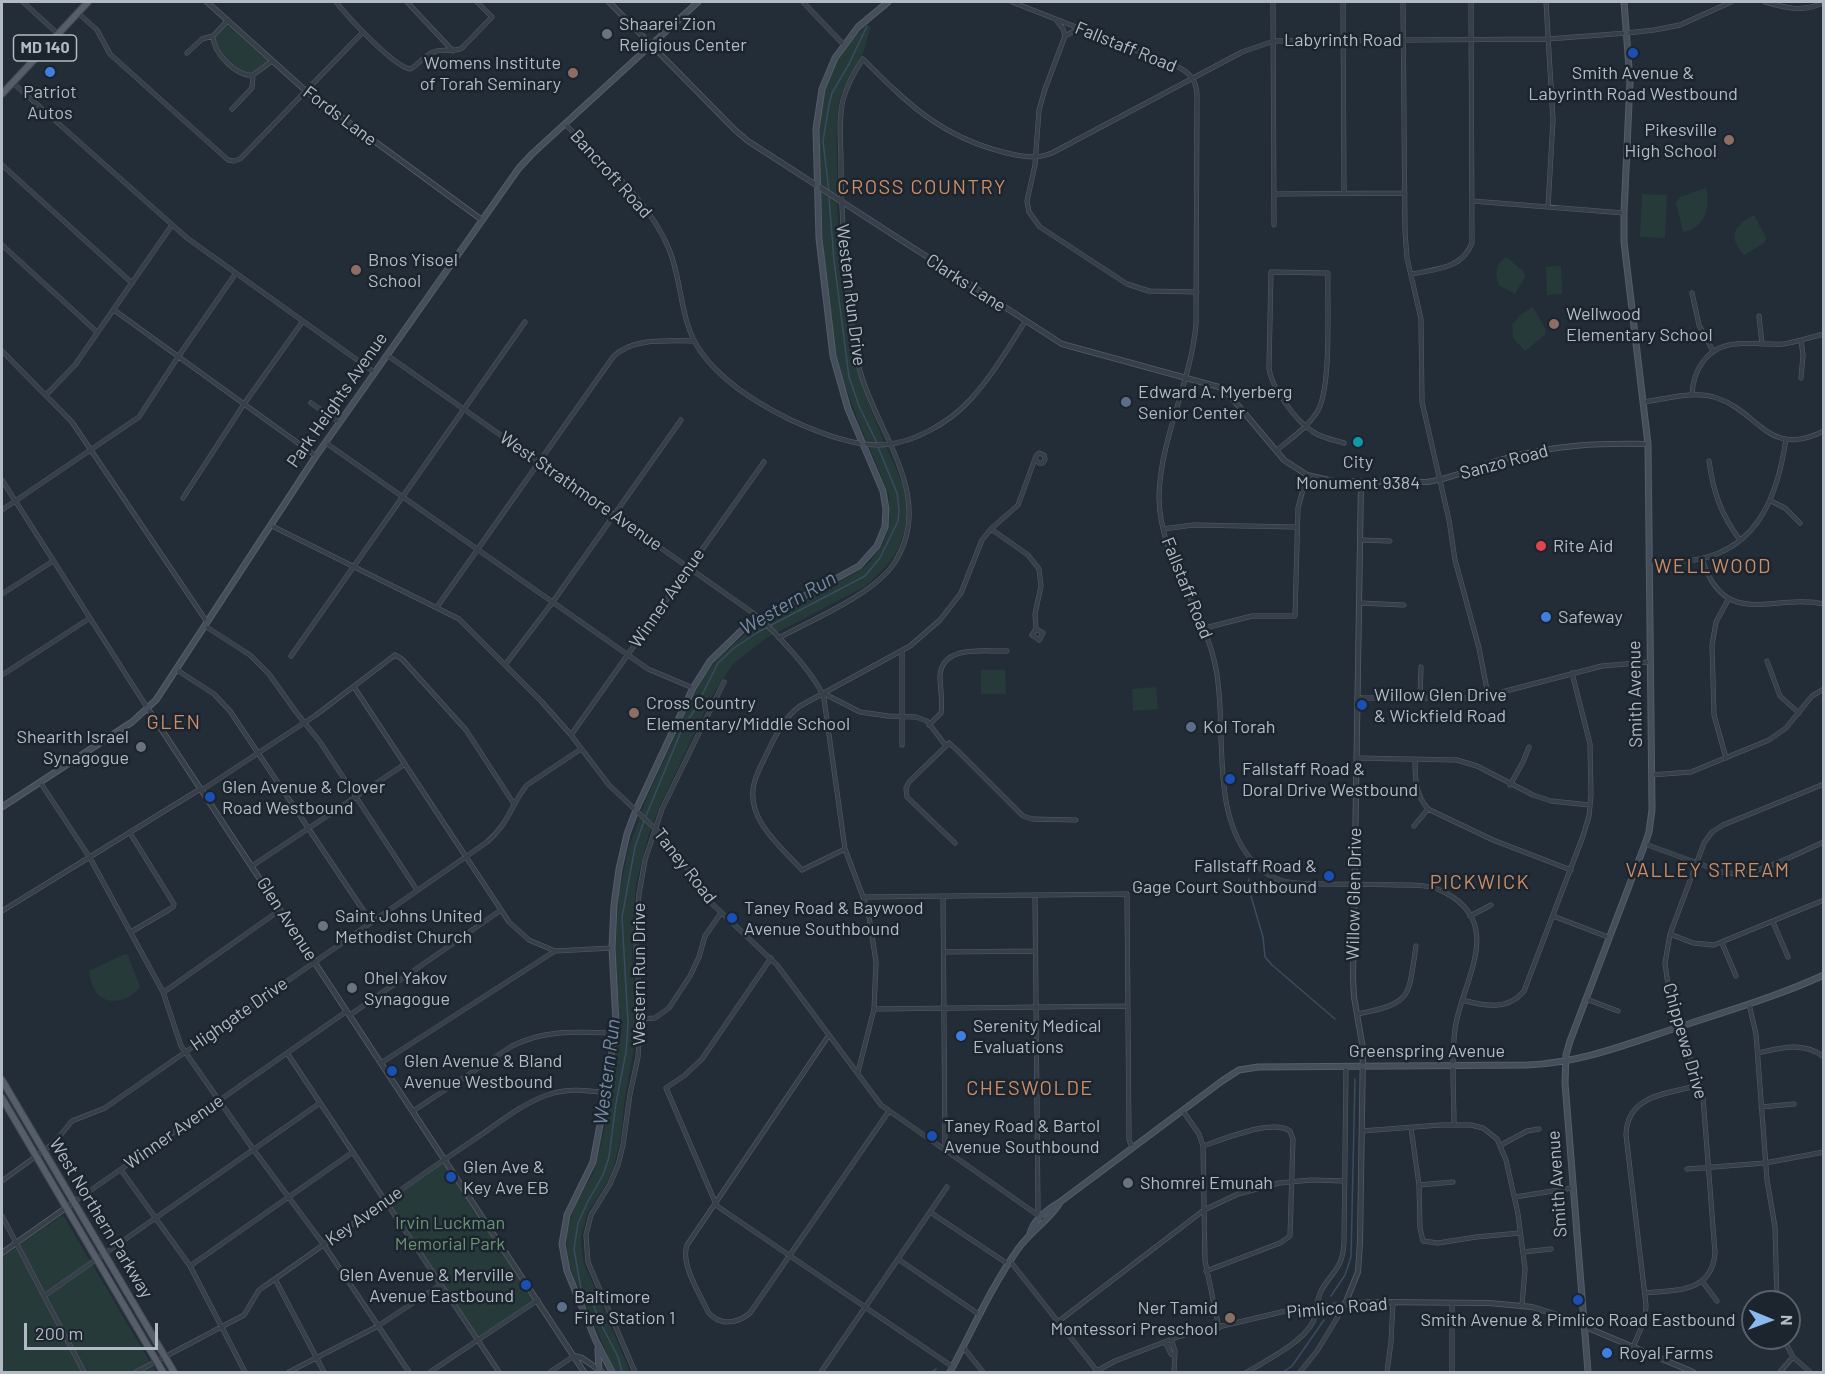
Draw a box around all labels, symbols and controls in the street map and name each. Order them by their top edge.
place label: Shaarei Zion Religious Center [619,13,747,56]
street label: Fallstaff Road [1072,17,1180,77]
marker: Shaarei Zion Religious Center [600,27,614,41]
street label: Labyrinth Road [1284,29,1402,51]
road number: MD 140 [14,35,76,61]
marker: Smith Avenue & Labyrinth Road Westbound [1626,46,1640,60]
place label: Womens Institute of Torah Seminary [420,52,561,94]
place label: Smith Avenue & Labyrinth Road Westbound [1528,62,1738,104]
marker: Patriot Autos [43,65,57,79]
marker: Womens Institute of Torah Seminary [566,66,580,80]
place label: Patriot Autos [23,81,77,124]
street label: Fords Lane [299,81,381,151]
place label: Pikesville High School [1624,119,1717,162]
street label: Bancroft Road [566,125,656,223]
marker: Pikesville High School [1722,133,1736,147]
district label: CROSS COUNTRY [837,175,1007,199]
street label: Western Run Drive [832,223,870,367]
place label: Bnos Yisoel School [368,249,458,292]
street label: Clarks Lane [922,249,1010,317]
marker: Bnos Yisoel School [349,263,363,277]
place label: Wellwood Elementary School [1566,303,1713,346]
marker: Wellwood Elementary School [1547,317,1561,331]
street label: Park Heights Avenue [282,328,392,472]
place label: Edward A. Myerberg Senior Center [1138,381,1292,424]
marker: Edward A. Myerberg Senior Center [1119,395,1133,409]
street label: West Strathmore Avenue [496,427,666,555]
marker: City Monument 9384 [1351,435,1365,449]
street label: Sanzo Road [1457,440,1551,484]
place label: City Monument 9384 [1296,451,1420,494]
street label: Fallstaff Road [1157,534,1217,642]
place label: Rite Aid [1553,535,1613,557]
marker: Rite Aid [1534,539,1548,553]
street label: Winner Avenue [625,544,709,652]
district label: WELLWOOD [1654,554,1772,578]
water label: Western Run [736,566,840,640]
place label: Safeway [1558,606,1623,628]
marker: Safeway [1539,610,1553,624]
street label: Smith Avenue [1623,640,1647,748]
place label: Willow Glen Drive & Wickfield Road [1374,684,1507,726]
place label: Cross Country Elementary/Middle School [646,692,850,734]
marker: Willow Glen Drive & Wickfield Road [1355,698,1369,712]
marker: Cross Country Elementary/Middle School [627,706,641,720]
district label: GLEN [146,710,202,734]
place label: Kol Torah [1203,716,1275,738]
marker: Kol Torah [1184,720,1198,734]
place label: Shearith Israel Synagogue [16,726,129,768]
marker: Shearith Israel Synagogue [134,740,148,754]
place label: Fallstaff Road & Doral Drive Westbound [1242,758,1418,800]
marker: Fallstaff Road & Doral Drive Westbound [1223,772,1237,786]
place label: Glen Avenue & Clover Road Westbound [222,776,385,818]
marker: Glen Avenue & Clover Road Westbound [203,790,217,804]
street label: Taney Road [649,824,721,908]
street label: Willow Glen Drive [1342,827,1366,961]
place label: Fallstaff Road & Gage Court Southbound [1132,855,1317,898]
district label: VALLEY STREAM [1625,858,1791,882]
marker: Fallstaff Road & Gage Court Southbound [1322,869,1336,883]
district label: PICKWICK [1430,870,1530,894]
street label: Glen Avenue [252,873,322,965]
place label: Taney Road & Baywood Avenue Southbound [744,897,924,940]
street label: Western Run Drive [628,903,650,1045]
place label: Saint Johns United Methodist Church [335,905,483,948]
marker: Taney Road & Baywood Avenue Southbound [725,911,739,925]
marker: Saint Johns United Methodist Church [316,919,330,933]
place label: Ohel Yakov Synagogue [364,967,450,1010]
street label: Highgate Drive [186,972,292,1056]
street label: Chippewa Drive [1658,980,1712,1102]
marker: Ohel Yakov Synagogue [345,981,359,995]
place label: Serenity Medical Evaluations [973,1015,1101,1058]
water label: Western Run [589,1018,625,1126]
marker: Serenity Medical Evaluations [954,1029,968,1043]
street label: Greenspring Avenue [1349,1040,1505,1062]
place label: Glen Avenue & Bland Avenue Westbound [404,1050,562,1092]
marker: Glen Avenue & Bland Avenue Westbound [385,1064,399,1078]
district label: CHESWOLDE [966,1076,1094,1100]
street label: Winner Avenue [120,1090,228,1174]
place label: Taney Road & Bartol Avenue Southbound [944,1115,1100,1158]
marker: Taney Road & Bartol Avenue Southbound [925,1129,939,1143]
street label: Smith Avenue [1542,1130,1572,1238]
street label: West Northern Parkway [45,1134,157,1302]
place label: Glen Ave & Key Ave EB [463,1156,549,1198]
marker: Glen Ave & Key Ave EB [444,1170,458,1184]
place label: Shomrei Emunah [1140,1172,1273,1194]
marker: Shomrei Emunah [1121,1176,1135,1190]
street label: Key Avenue [321,1182,407,1250]
park label: Irvin Luckman Memorial Park [395,1212,505,1254]
place label: Glen Avenue & Merville Avenue Eastbound [339,1264,514,1306]
marker: Glen Avenue & Merville Avenue Eastbound [519,1278,533,1292]
place label: Baltimore Fire Station 1 [574,1286,675,1328]
north arrow [1741,1290,1801,1350]
street label: Pimlico Road [1286,1293,1388,1323]
marker: Smith Avenue & Pimlico Road Eastbound [1571,1293,1585,1307]
place label: Ner Tamid Montessori Preschool [1050,1297,1218,1340]
marker: Baltimore Fire Station 1 [555,1300,569,1314]
place label: Smith Avenue & Pimlico Road Eastbound [1421,1309,1735,1331]
scale bar [27,1311,160,1349]
marker: Ner Tamid Montessori Preschool [1223,1311,1237,1325]
text: N [1778,1315,1797,1326]
text: 200 m [35,1322,83,1344]
place label: Royal Farms [1619,1342,1713,1364]
marker: Royal Farms [1600,1346,1614,1360]

